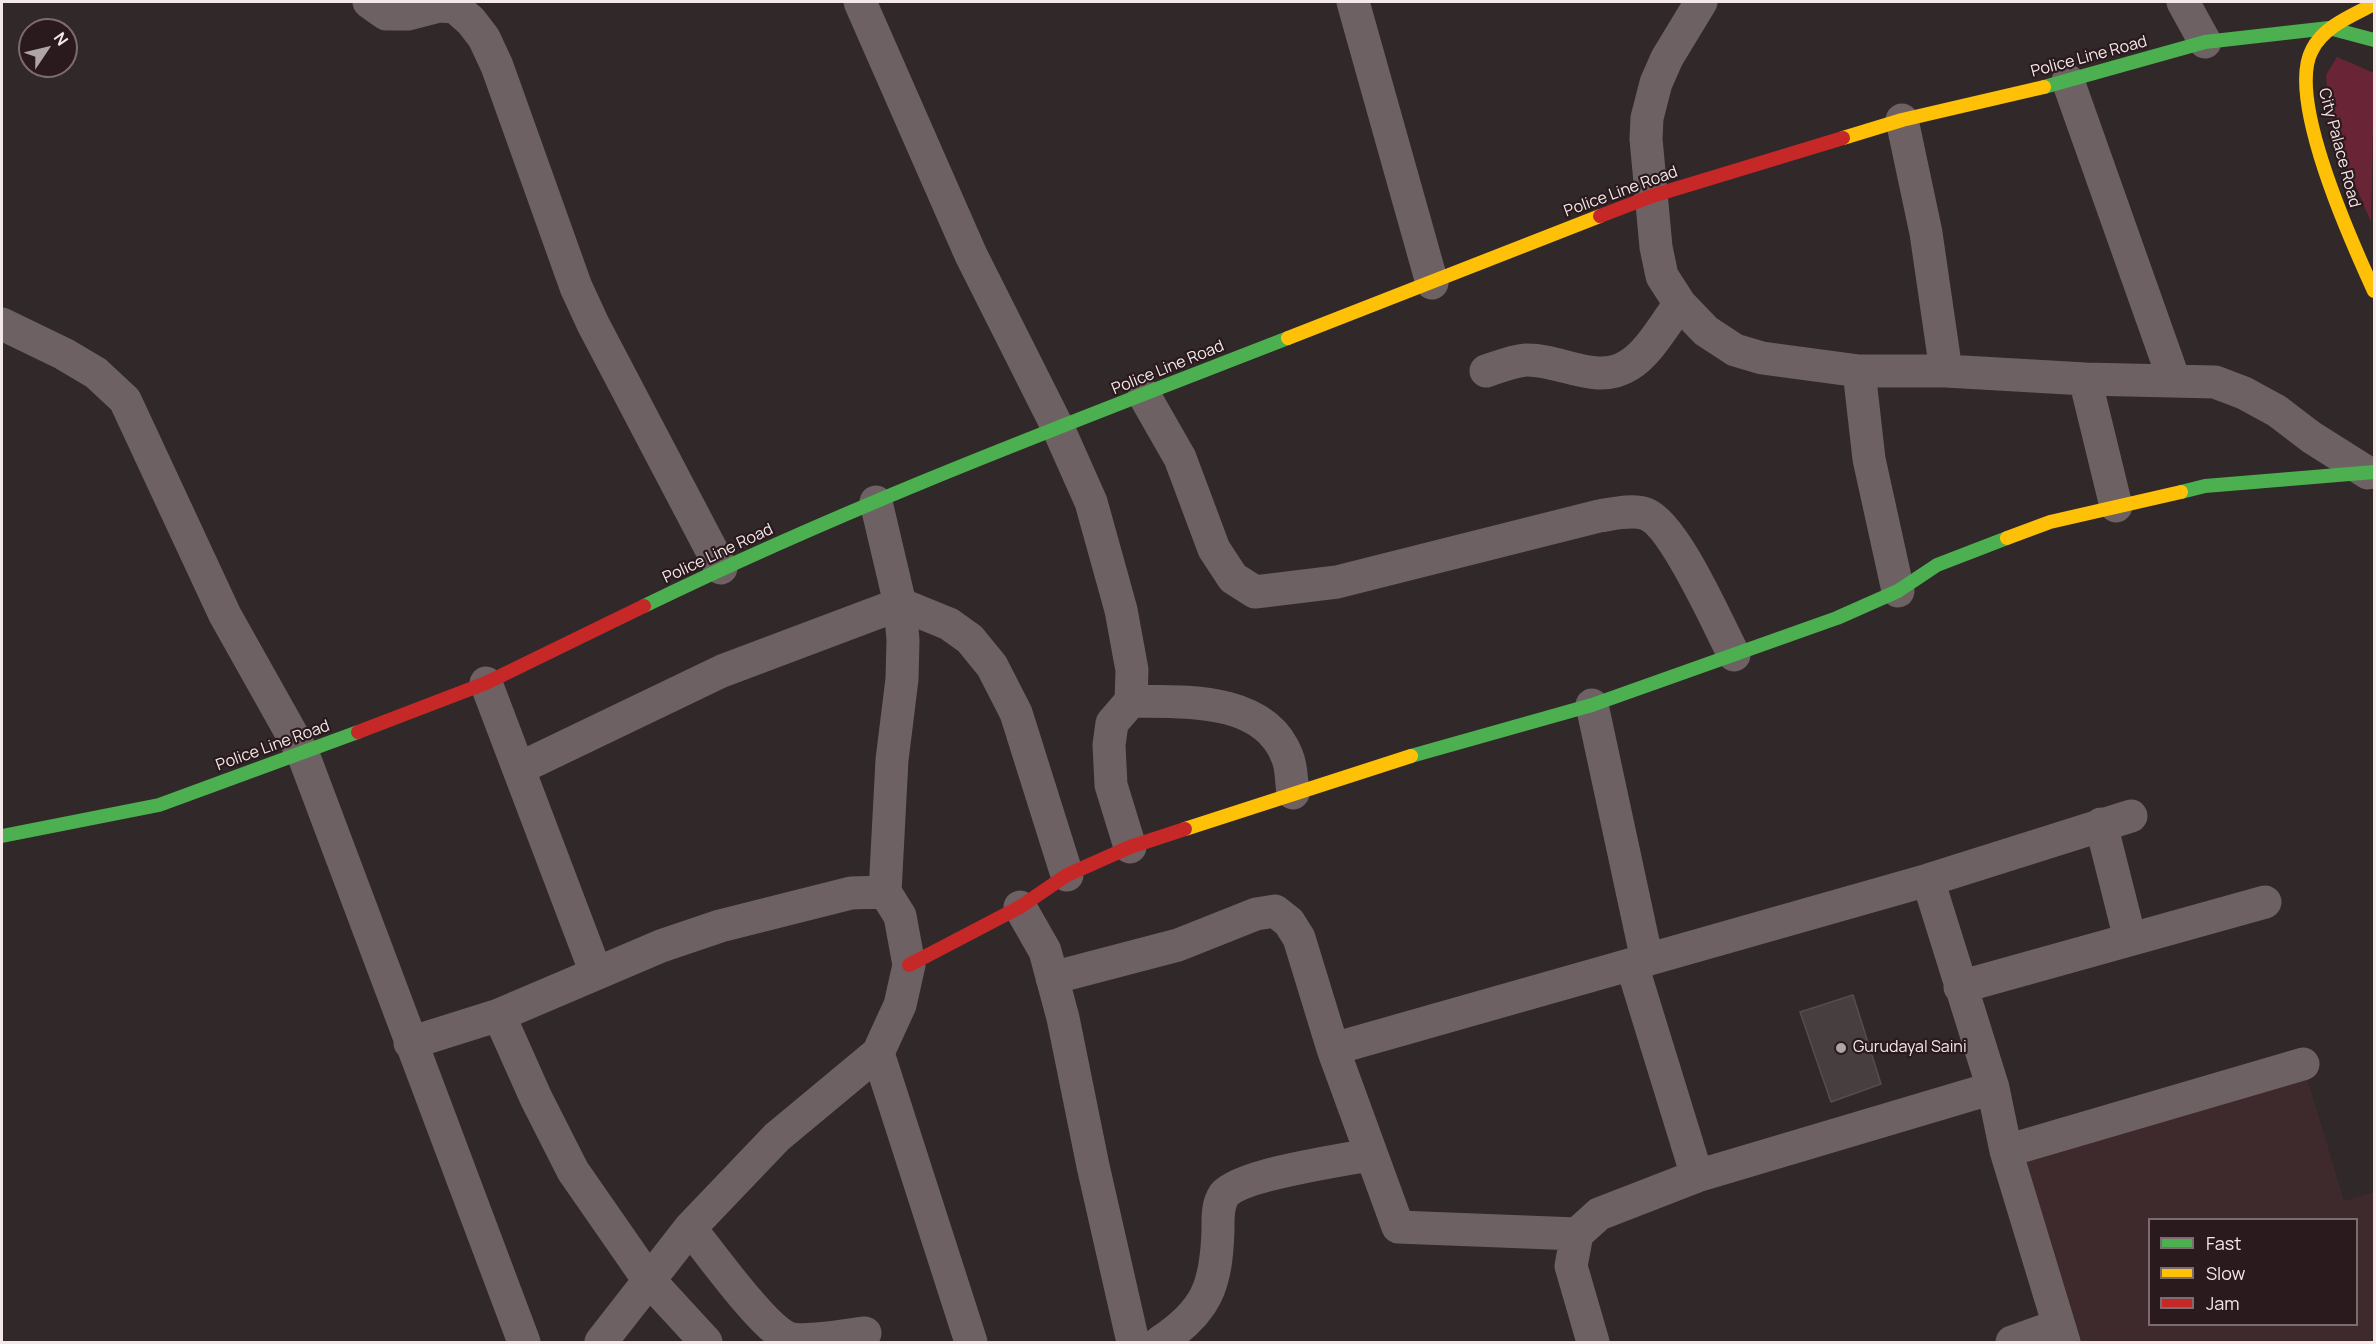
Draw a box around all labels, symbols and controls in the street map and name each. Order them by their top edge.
north arrow [18,18,78,78]
text: N [49,28,73,50]
street label: Police Line Road [2029,32,2149,82]
street label: City Palace Road [2314,86,2364,210]
street label: Police Line Road [1562,163,1680,221]
street label: Police Line Road [1109,337,1227,399]
street label: Police Line Road [660,520,776,588]
street label: Police Line Road [214,717,332,775]
place label: Gurudayal Saini [1853,1038,1967,1058]
marker: Gurudayal Saini [1834,1041,1848,1055]
legend [2148,1218,2358,1326]
text: Fast [2206,1231,2241,1255]
text: Slow [2206,1261,2245,1285]
text: Jam [2206,1291,2240,1315]

